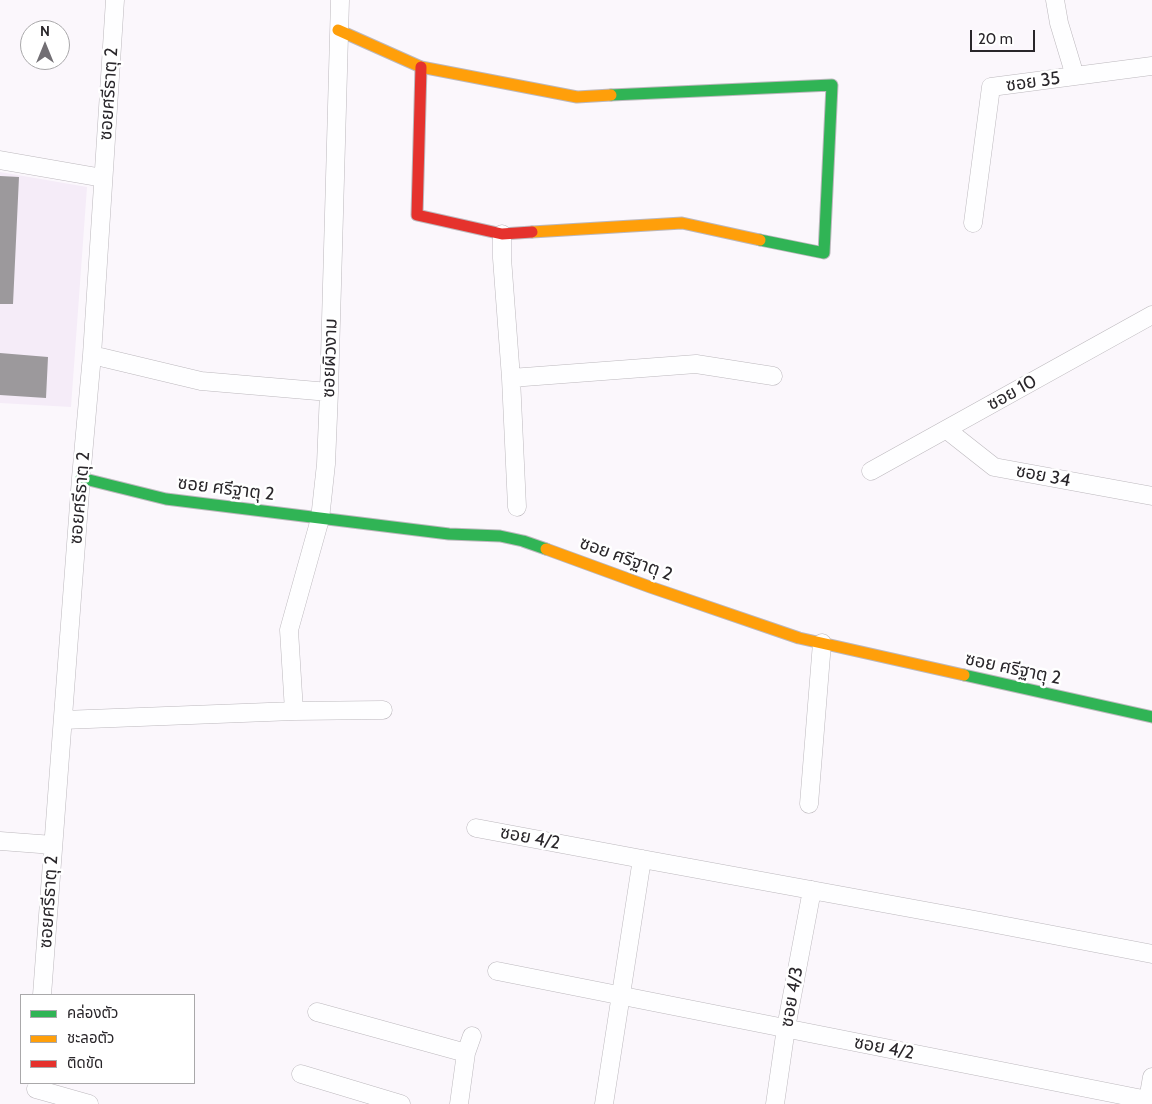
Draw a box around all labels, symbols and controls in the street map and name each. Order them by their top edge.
north arrow [20,20,70,70]
scale bar [972,20,1037,52]
text: N [40,22,50,40]
text: 20 m [978,30,1013,48]
street label: ซอยศรีธาตุ 2 [95,47,123,141]
street label: ซอย 35 [1004,68,1062,96]
street label: ซอยผิวงาม [318,318,342,398]
street label: ซอย 10 [983,371,1041,415]
street label: ซอยศรีธาตุ 2 [65,451,95,545]
street label: ซอย 34 [1014,460,1072,492]
street label: ซอย ศรีฐาตุ 2 [176,472,276,506]
street label: ซอย ศรีฐาตุ 2 [577,532,675,586]
street label: ซอย ศรีฐาตุ 2 [963,648,1063,690]
street label: ซอย 4/2 [498,822,562,854]
street label: ซอยศรีธาตุ 2 [35,855,63,949]
street label: ซอย 4/3 [776,965,808,1029]
legend [20,994,195,1084]
text: คล่องตัว [67,1004,118,1022]
text: ชะลอตัว [67,1029,114,1047]
street label: ซอย 4/2 [852,1032,916,1064]
text: ติดขัด [67,1054,103,1072]

